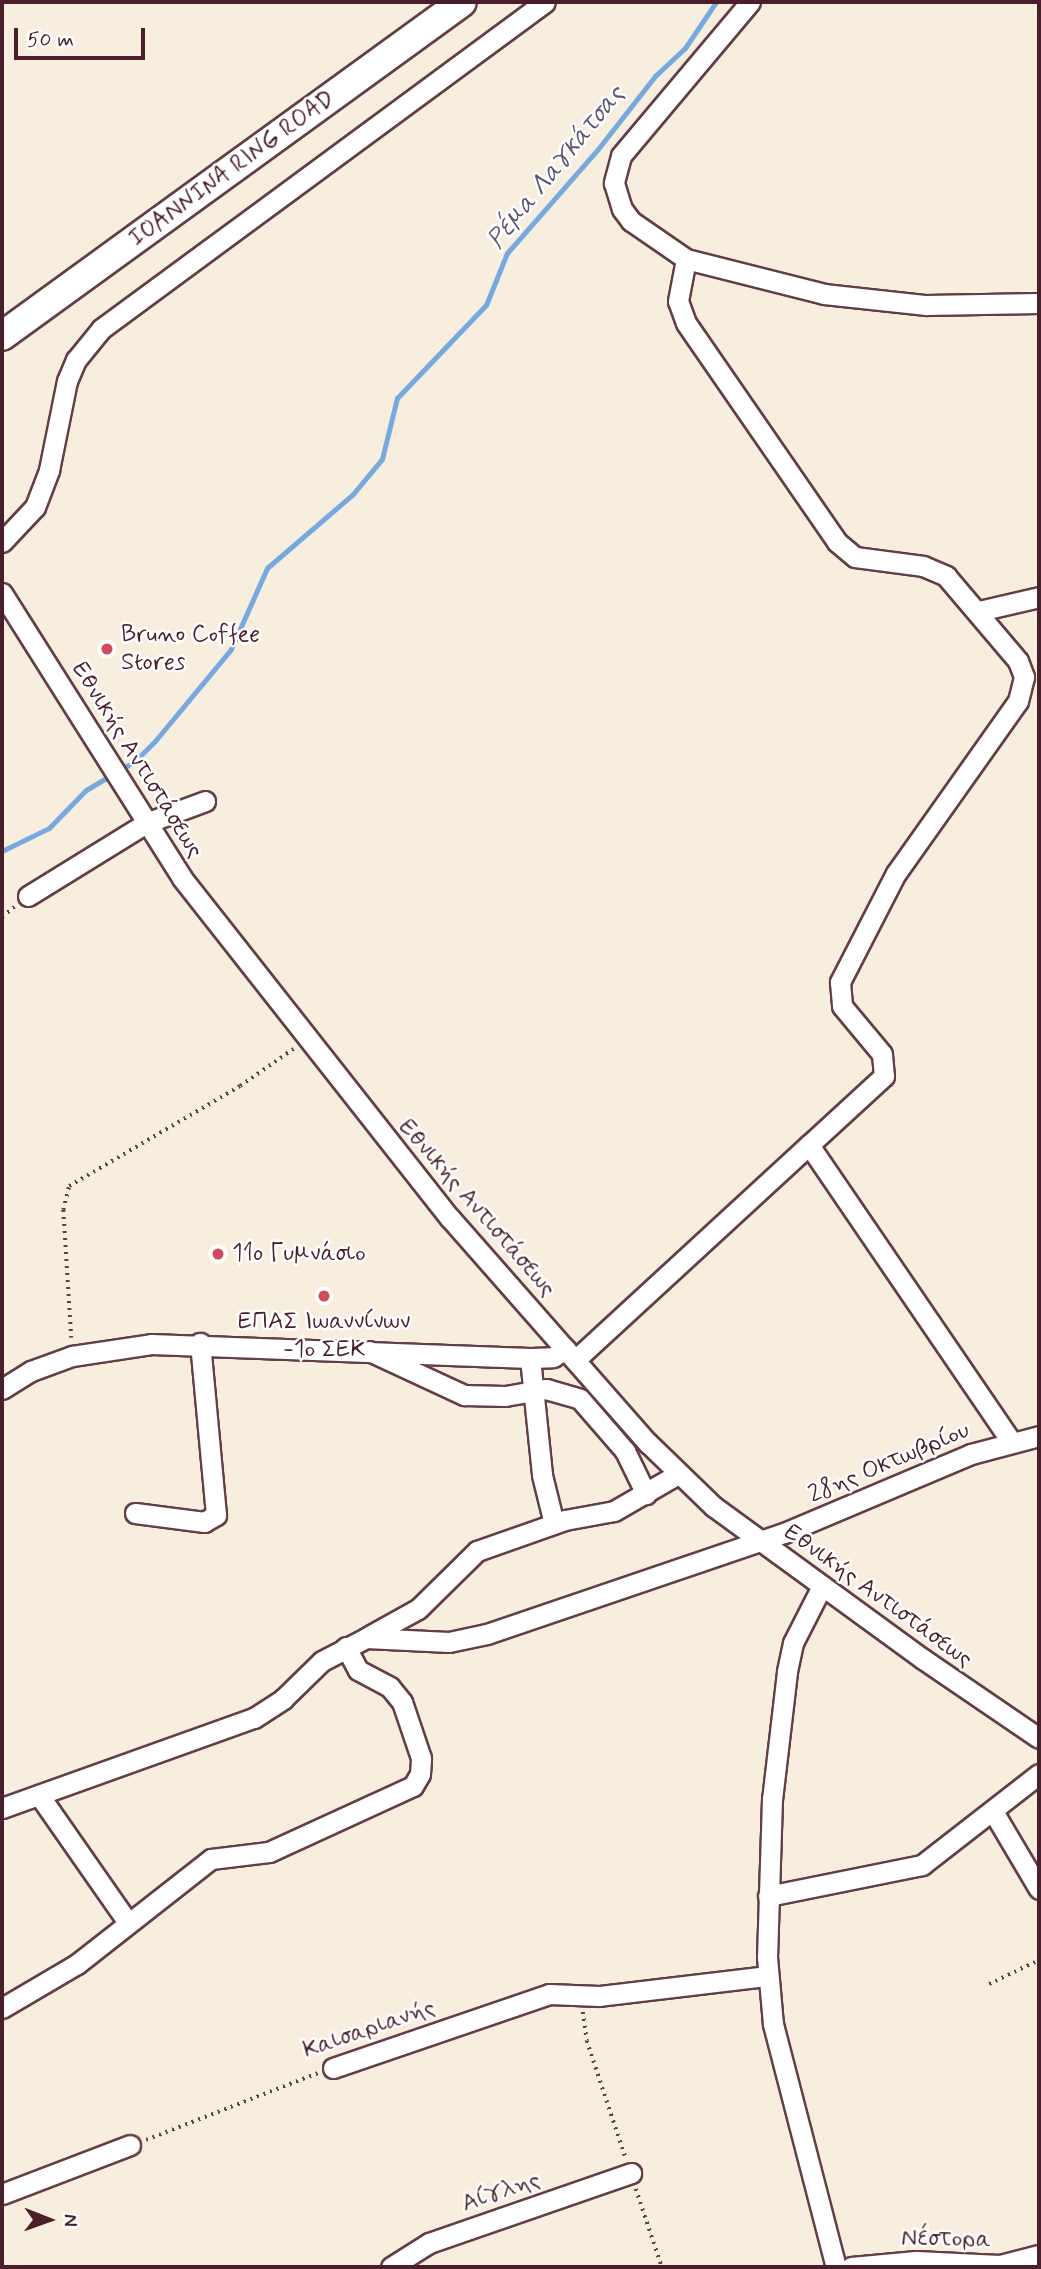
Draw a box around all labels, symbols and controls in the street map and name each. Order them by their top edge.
scale bar [18,14,149,58]
text: 50 m [27,26,74,54]
water label: Ρέμα Λαγκάτσας [482,80,632,256]
street label: IOANNINA RING ROAD [121,83,343,255]
place label: Bruno Coffee Stores [121,621,261,677]
marker: Bruno Coffee Stores [99,641,115,657]
street label: Εθνικής Αντιστάσεως [65,657,209,863]
street label: Εθνικής Αντιστάσεως [392,1113,562,1303]
place label: 11o Γυμνάσιο [232,1240,366,1268]
marker: 11o Γυμνάσιο [210,1246,226,1262]
marker: ΕΠΑΣ Ιωαννίνων -1ο ΣΕΚ [316,1288,332,1304]
place label: ΕΠΑΣ Ιωαννίνων -1ο ΣΕΚ [238,1308,410,1364]
street label: 28ης Οκτωβρίου [804,1416,974,1510]
street label: Εθνικής Αντιστάσεως [778,1518,978,1674]
street label: Καισαριανής [299,1993,439,2065]
street label: Αίγλης [458,2165,544,2219]
north arrow [14,2185,84,2255]
text: N [58,2214,83,2227]
street label: Νέστορα [901,2224,991,2254]

